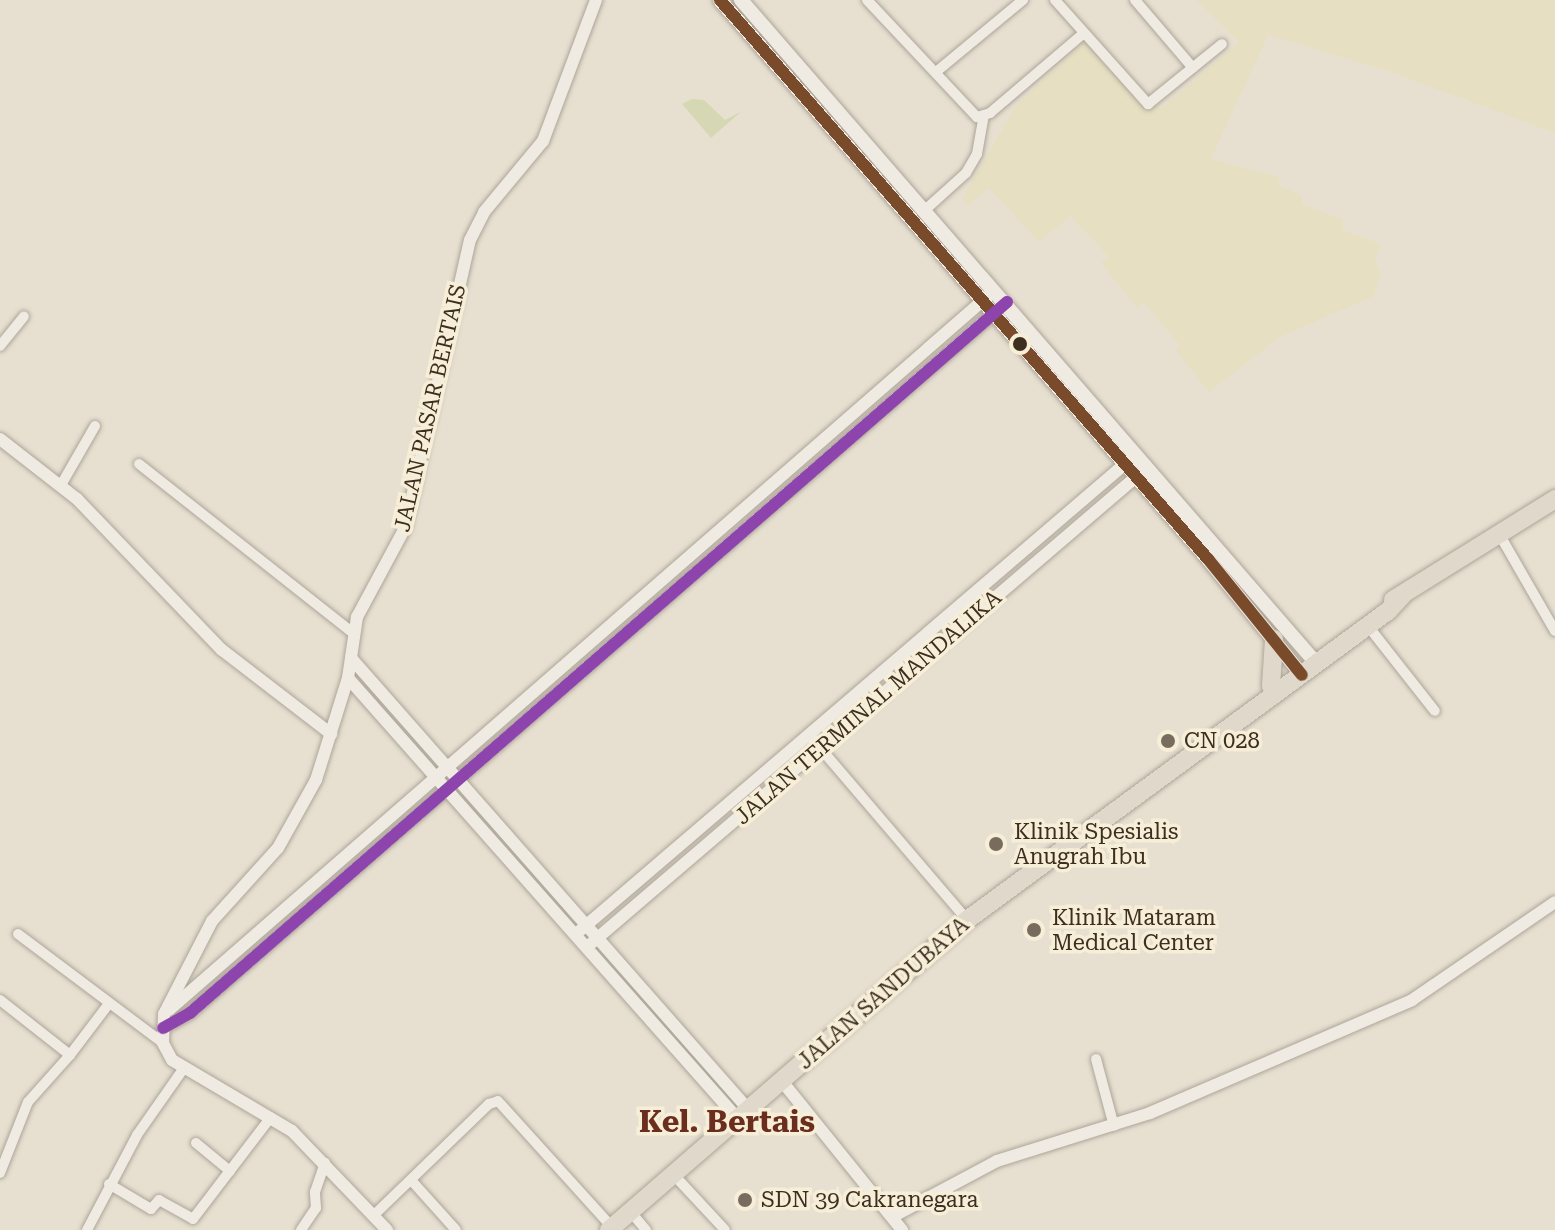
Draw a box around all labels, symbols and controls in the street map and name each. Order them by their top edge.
street label: JALAN PASAR BERTAIS [389,282,471,534]
unlabelled marker [1012,336,1028,352]
street label: JALAN TERMINAL MANDALIKA [729,584,1007,830]
place label: CN 028 [1184,728,1260,754]
marker: CN 028 [1159,732,1177,750]
place label: Klinik Spesialis Anugrah Ibu [1014,818,1178,870]
marker: Klinik Spesialis Anugrah Ibu [985,833,1007,855]
place label: Klinik Mataram Medical Center [1052,904,1216,956]
street label: JALAN SANDUBAYA [792,911,974,1075]
marker: Klinik Mataram Medical Center [1023,919,1045,941]
district label: Kel. Bertais [639,1104,815,1140]
place label: SDN 39 Cakranegara [761,1187,978,1213]
marker: SDN 39 Cakranegara [736,1191,754,1209]

